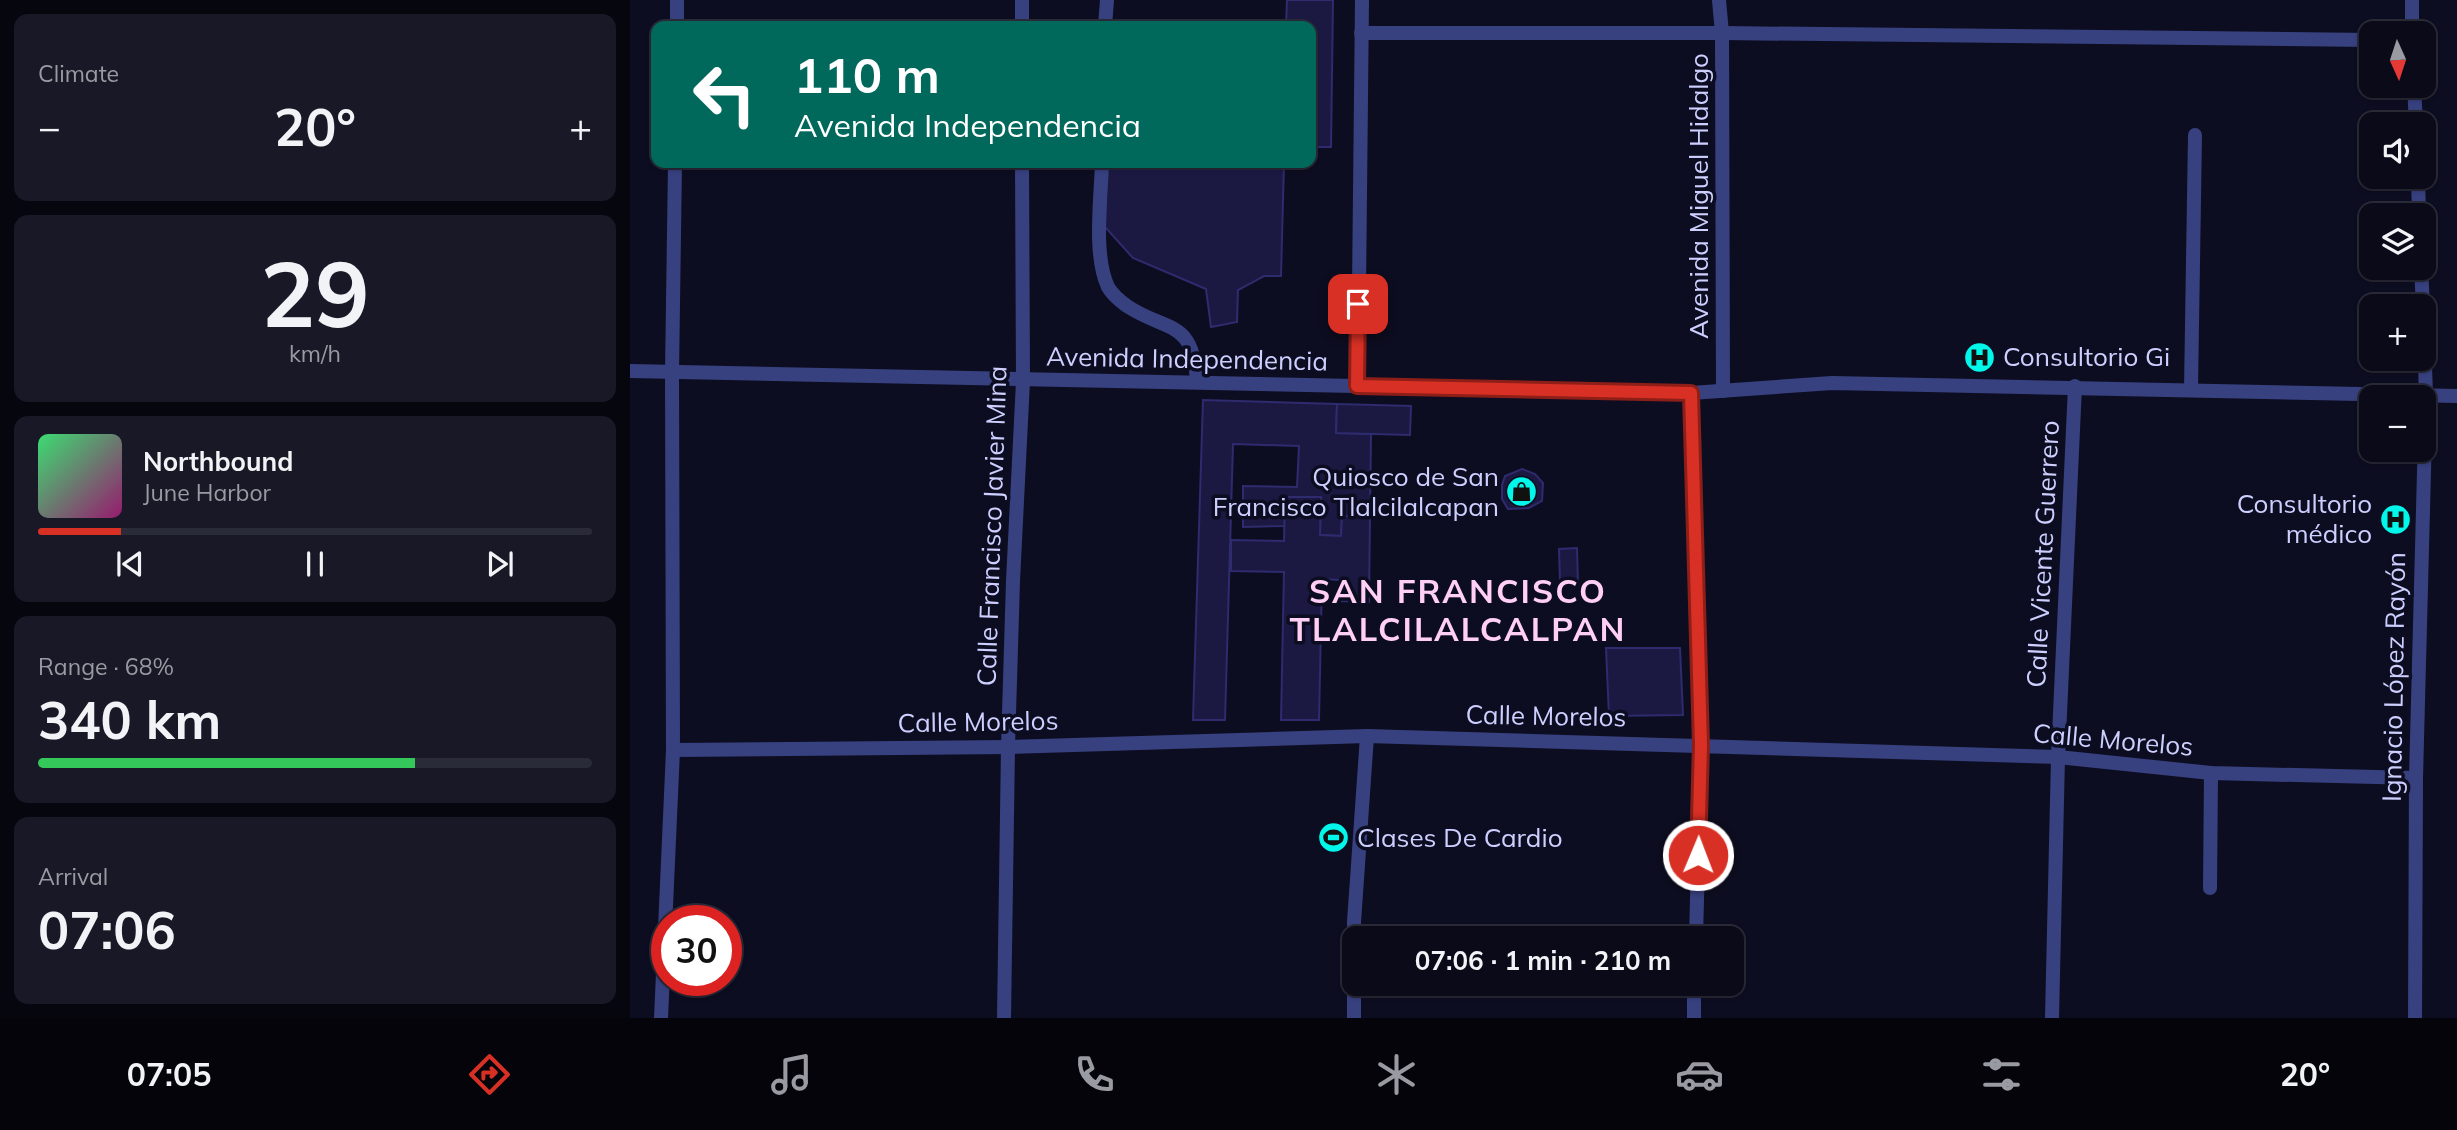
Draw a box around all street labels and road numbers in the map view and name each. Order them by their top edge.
street label: Avenida Miguel Hidalgo [1682,53,1715,339]
street label: Avenida Independencia [1046,340,1328,377]
street label: Calle Francisco Javier Mina [969,365,1014,687]
street label: Calle Vicente Guerrero [2019,419,2066,688]
street label: Ignacio López Rayón [2375,552,2412,802]
street label: Calle Morelos [1465,698,1627,733]
street label: Calle Morelos [897,704,1059,739]
street label: Calle Morelos [2032,716,2195,763]

